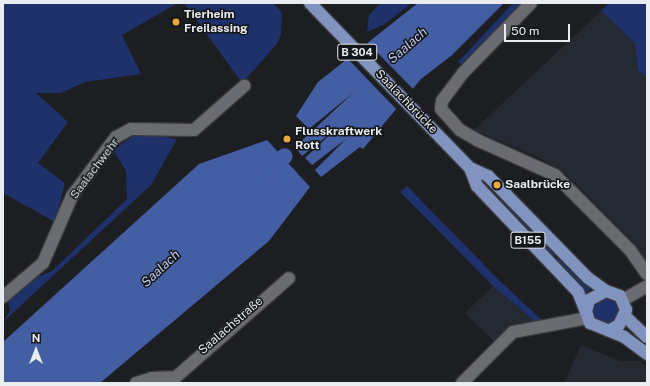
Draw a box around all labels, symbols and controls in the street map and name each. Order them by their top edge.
place label: Tierheim Freilassing [184,8,248,36]
scale bar [506,16,572,42]
marker: Tierheim Freilassing [171,17,181,27]
text: 50 m [511,24,539,38]
water label: Saalach [385,25,431,67]
road number: B 304 [337,43,377,61]
street label: Saalachbrücke [372,67,440,137]
place label: Flusskraftwerk Rott [295,125,382,153]
marker: Flusskraftwerk Rott [282,134,292,144]
street label: Saalachwehr [68,136,122,202]
place label: Saalbrücke [505,178,570,192]
marker: Saalbrücke [492,180,502,190]
road number: B155 [510,231,546,249]
water label: Saalach [138,247,184,291]
street label: Saalachstraße [196,294,266,358]
north arrow [16,330,56,370]
text: N [32,332,40,344]

